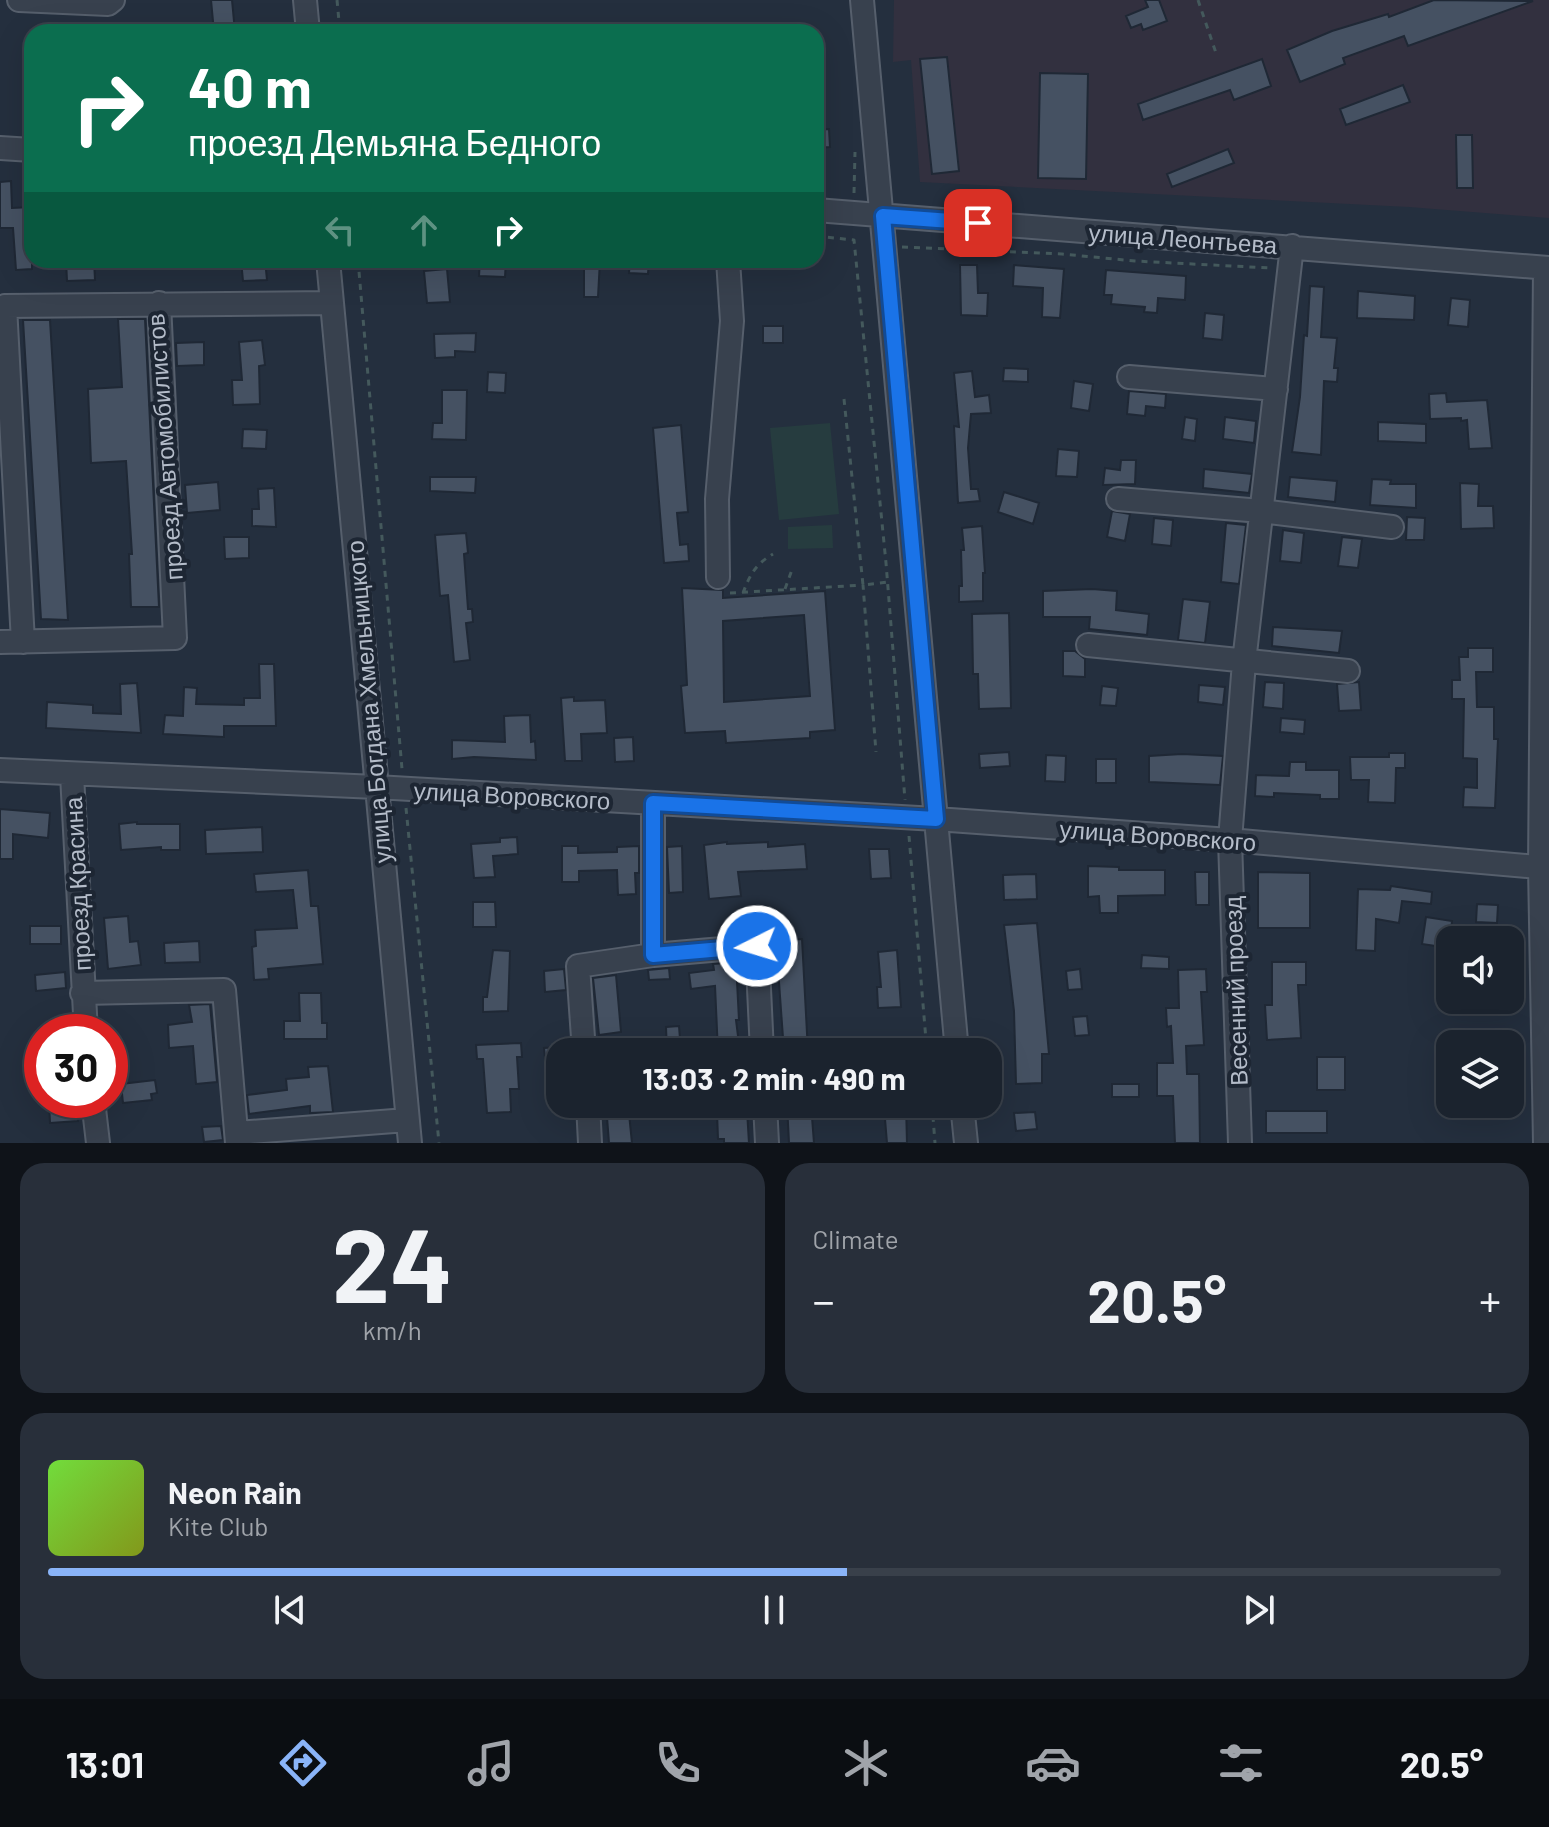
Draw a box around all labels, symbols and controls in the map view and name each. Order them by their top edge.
text: 40 m [188,52,312,119]
icon: right [56,56,160,160]
text: проезд Демьяна Бедного [188,120,601,163]
pin [944,189,1012,257]
icon: arrive [956,201,1000,245]
icon: left [318,208,362,252]
icon: ahead [402,208,446,252]
icon: right [486,208,530,252]
street label: улица Леонтьева [1088,217,1279,259]
street label: проезд Автомобилистов [140,313,188,581]
street label: улица Богдана Хмельницкого [339,539,397,865]
street label: улица Воровского [413,775,611,815]
street label: проезд Красина [58,795,96,972]
street label: улица Воровского [1059,814,1257,856]
street label: Весенний проезд [1217,896,1253,1086]
position arrow [715,904,799,988]
map controls [1436,926,1524,1118]
button: sound [1436,926,1524,1014]
speed limit sign: 30 [24,1014,128,1118]
button: layers [1436,1030,1524,1118]
text: 13:03 · 2 min · 490 m [642,1060,906,1096]
text: 24 [332,1199,453,1324]
text: Climate [813,1223,899,1254]
text: 20.5° [1087,1263,1226,1335]
text: − [813,1273,835,1326]
text: + [1479,1273,1501,1326]
text: km/h [363,1314,422,1345]
text: Neon Rain [168,1474,302,1510]
text: Kite Club [168,1510,269,1541]
icon: previous [268,1588,312,1632]
icon: pause [752,1588,796,1632]
icon: next [1237,1588,1281,1632]
icon: directions [275,1735,331,1791]
icon: music [463,1735,519,1791]
icon: phone [650,1735,706,1791]
icon: climate [838,1735,894,1791]
icon: car [1025,1735,1081,1791]
icon: filters [1213,1735,1269,1791]
text: 13:01 [66,1742,144,1785]
text: 20.5° [1400,1742,1483,1785]

